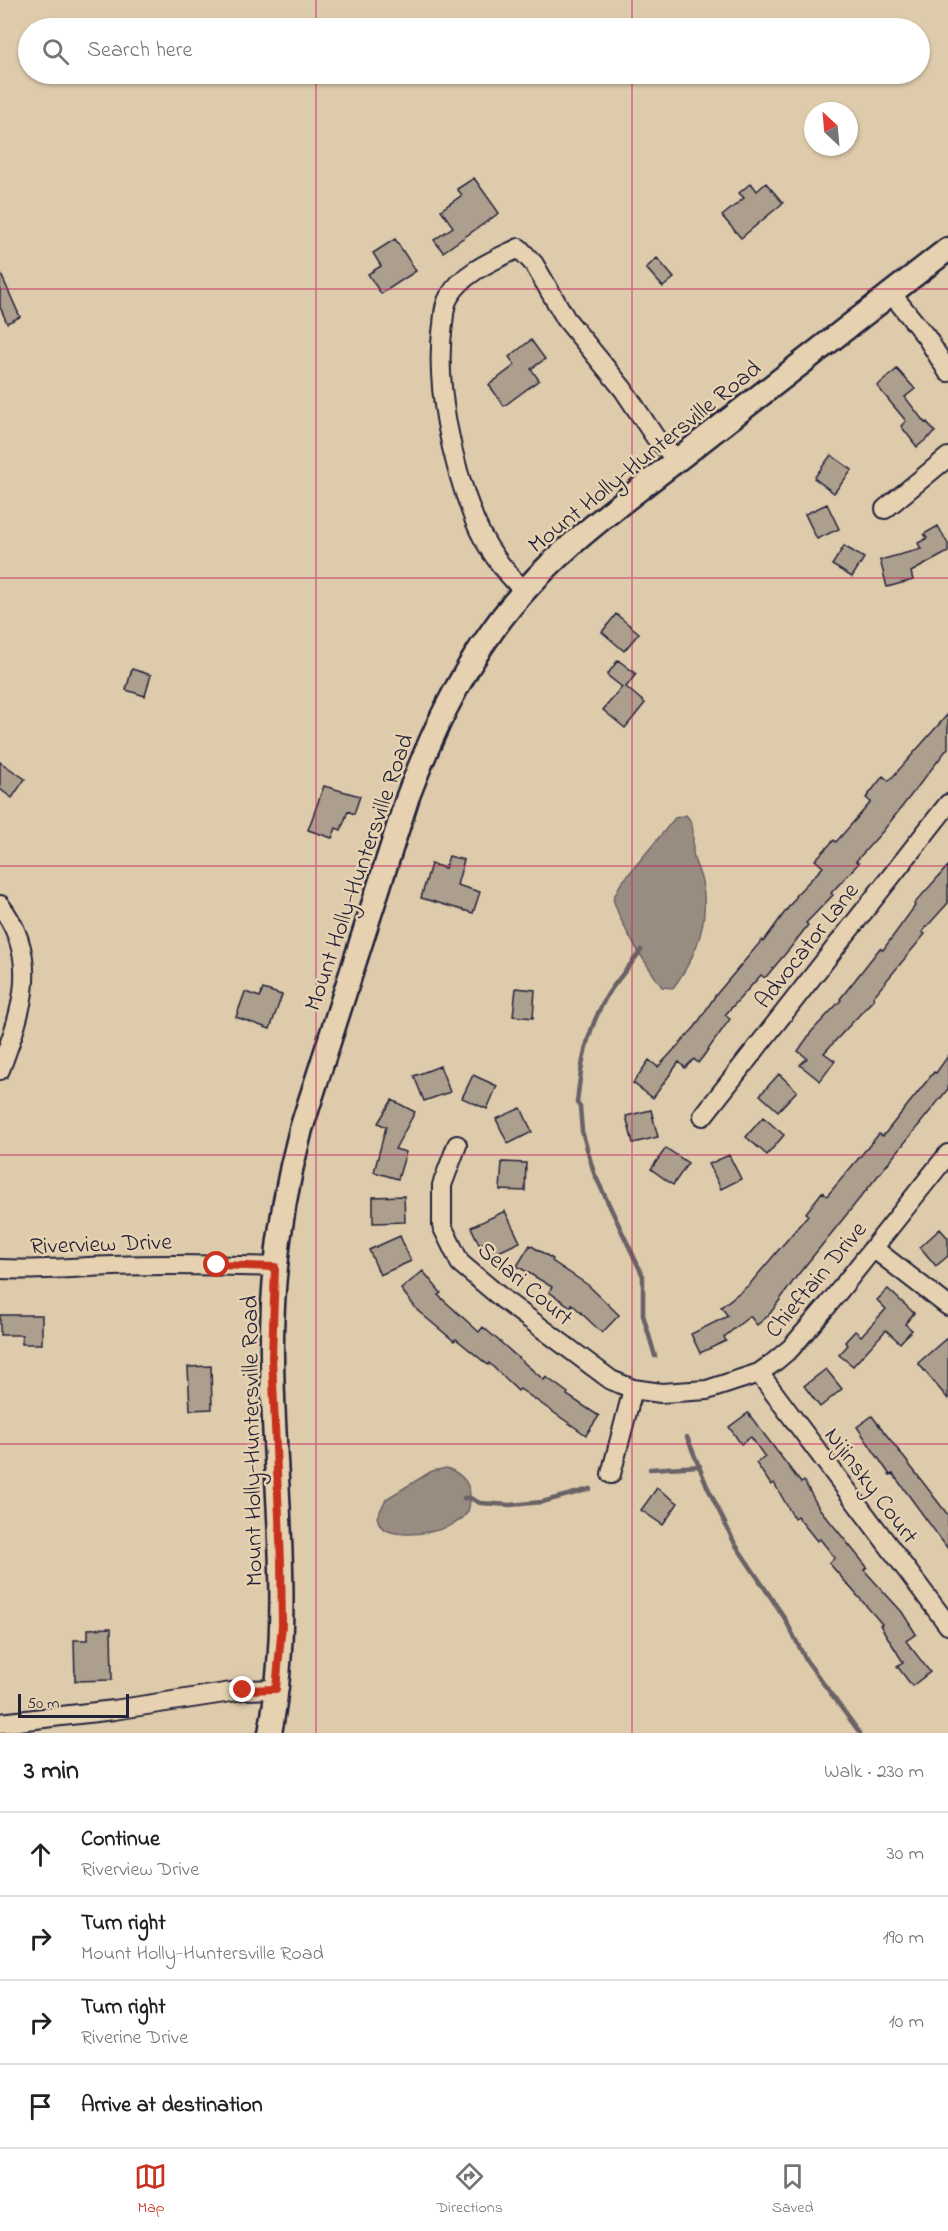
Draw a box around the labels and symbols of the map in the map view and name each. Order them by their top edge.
north arrow [804,102,858,156]
street label: Mount Holly-Huntersville Road [521,352,771,564]
street label: Mount Holly-Huntersville Road [296,729,425,1017]
street label: Advocator Lane [747,876,869,1017]
street label: Chieftain Drive [758,1214,876,1347]
street label: Riverview Drive [30,1226,173,1265]
street label: Selari Court [469,1234,580,1336]
route start [203,1251,229,1277]
street label: Mount Holly-Huntersville Road [233,1295,275,1587]
street label: Nijinsky Court [814,1421,926,1553]
route end [229,1676,255,1702]
scale bar [18,1691,129,1718]

